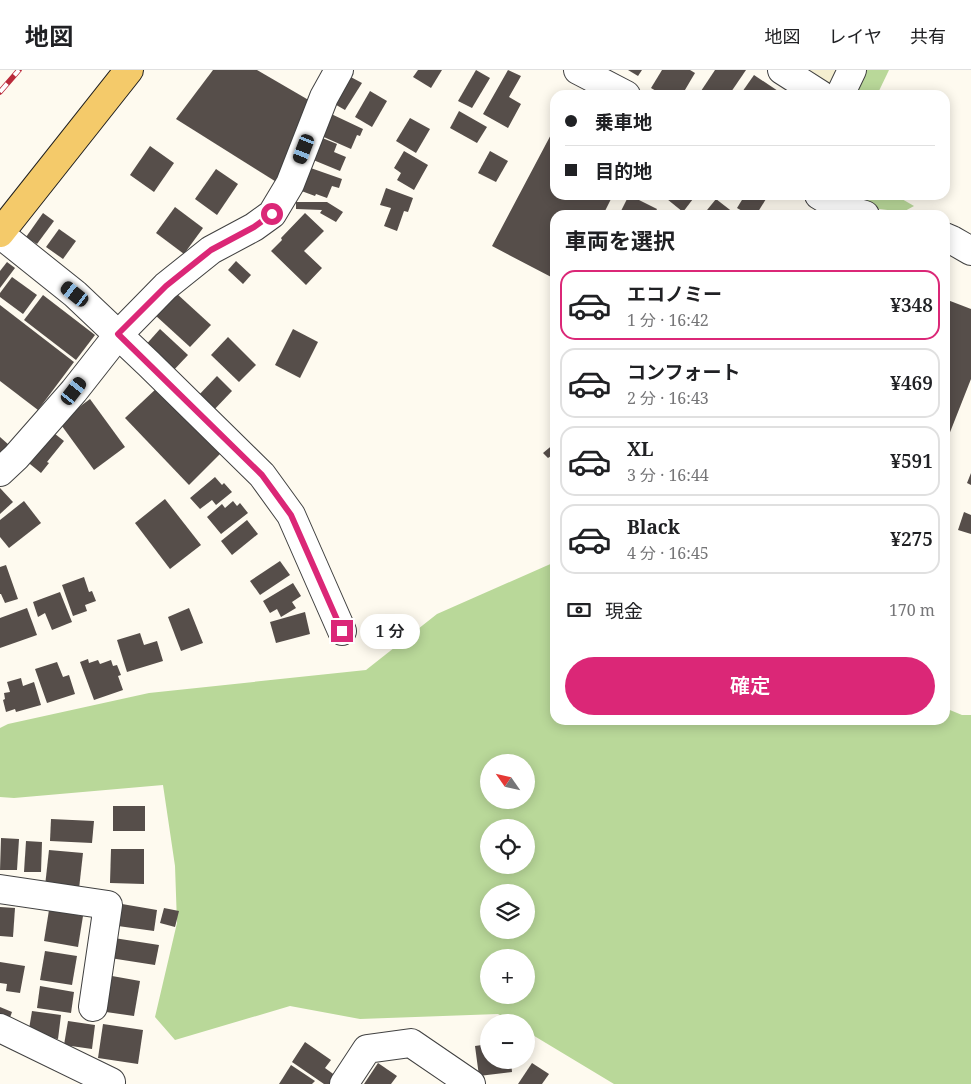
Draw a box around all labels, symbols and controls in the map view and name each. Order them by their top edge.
text: 地図 [25,19,73,52]
text: 地図 [765,24,801,48]
text: レイヤ [829,24,882,48]
text: 共有 [910,24,946,48]
text: 乗車地 [595,109,652,135]
car [291,132,316,166]
text: 目的地 [595,158,652,184]
route start [261,203,283,225]
text: 車両を選択 [565,225,675,255]
car [58,279,91,309]
text: エコノミー [627,281,722,307]
icon: car [567,283,612,328]
text: ¥348 [890,292,933,318]
text: 1 分 · 16:42 [627,309,709,331]
text: コンフォート [627,359,740,385]
icon: car [567,361,612,406]
text: ¥469 [890,370,933,396]
car [58,375,89,407]
text: 2 分 · 16:43 [627,387,709,409]
text: XL [627,436,653,462]
icon: car [567,439,612,484]
text: ¥591 [890,448,933,474]
text: 3 分 · 16:44 [627,464,709,486]
text: Black [627,514,680,540]
icon: car [567,517,612,562]
text: ¥275 [890,526,933,552]
text: 4 分 · 16:45 [627,542,709,564]
icon: cash [565,596,593,624]
text: 現金 [605,598,643,624]
text: 170 m [889,599,935,621]
callout: 1 分 [360,614,420,648]
route end [331,620,353,642]
text: 1 分 [375,620,405,642]
button: 確定 [565,657,935,715]
north arrow [480,754,535,809]
map controls [480,754,535,1069]
button: locate [480,819,535,874]
button: layers [480,884,535,939]
button: + [480,949,535,1004]
button: − [480,1014,535,1069]

